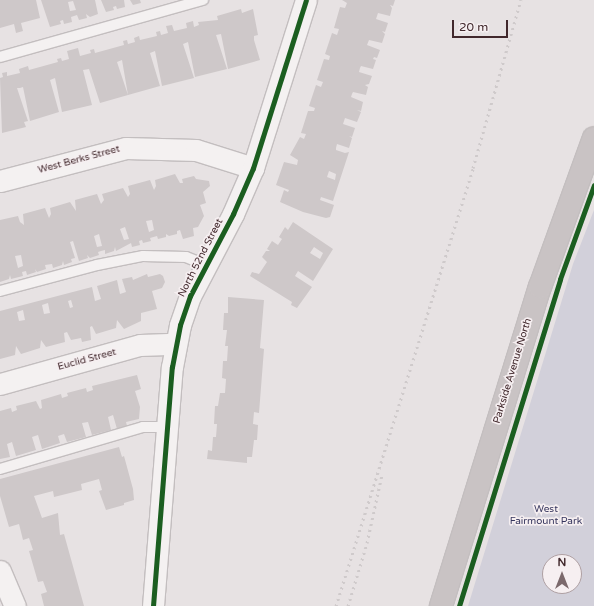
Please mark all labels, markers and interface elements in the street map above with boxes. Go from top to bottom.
scale bar [454,12,510,38]
text: 20 m [459,20,488,34]
street label: West Berks Street [37,143,121,177]
street label: North 52nd Street [176,217,226,299]
street label: Parkside Avenue North [491,317,535,425]
street label: Euclid Street [56,346,118,374]
park label: West Fairmount Park [510,503,582,526]
north arrow [542,554,582,594]
text: N [558,556,566,569]

